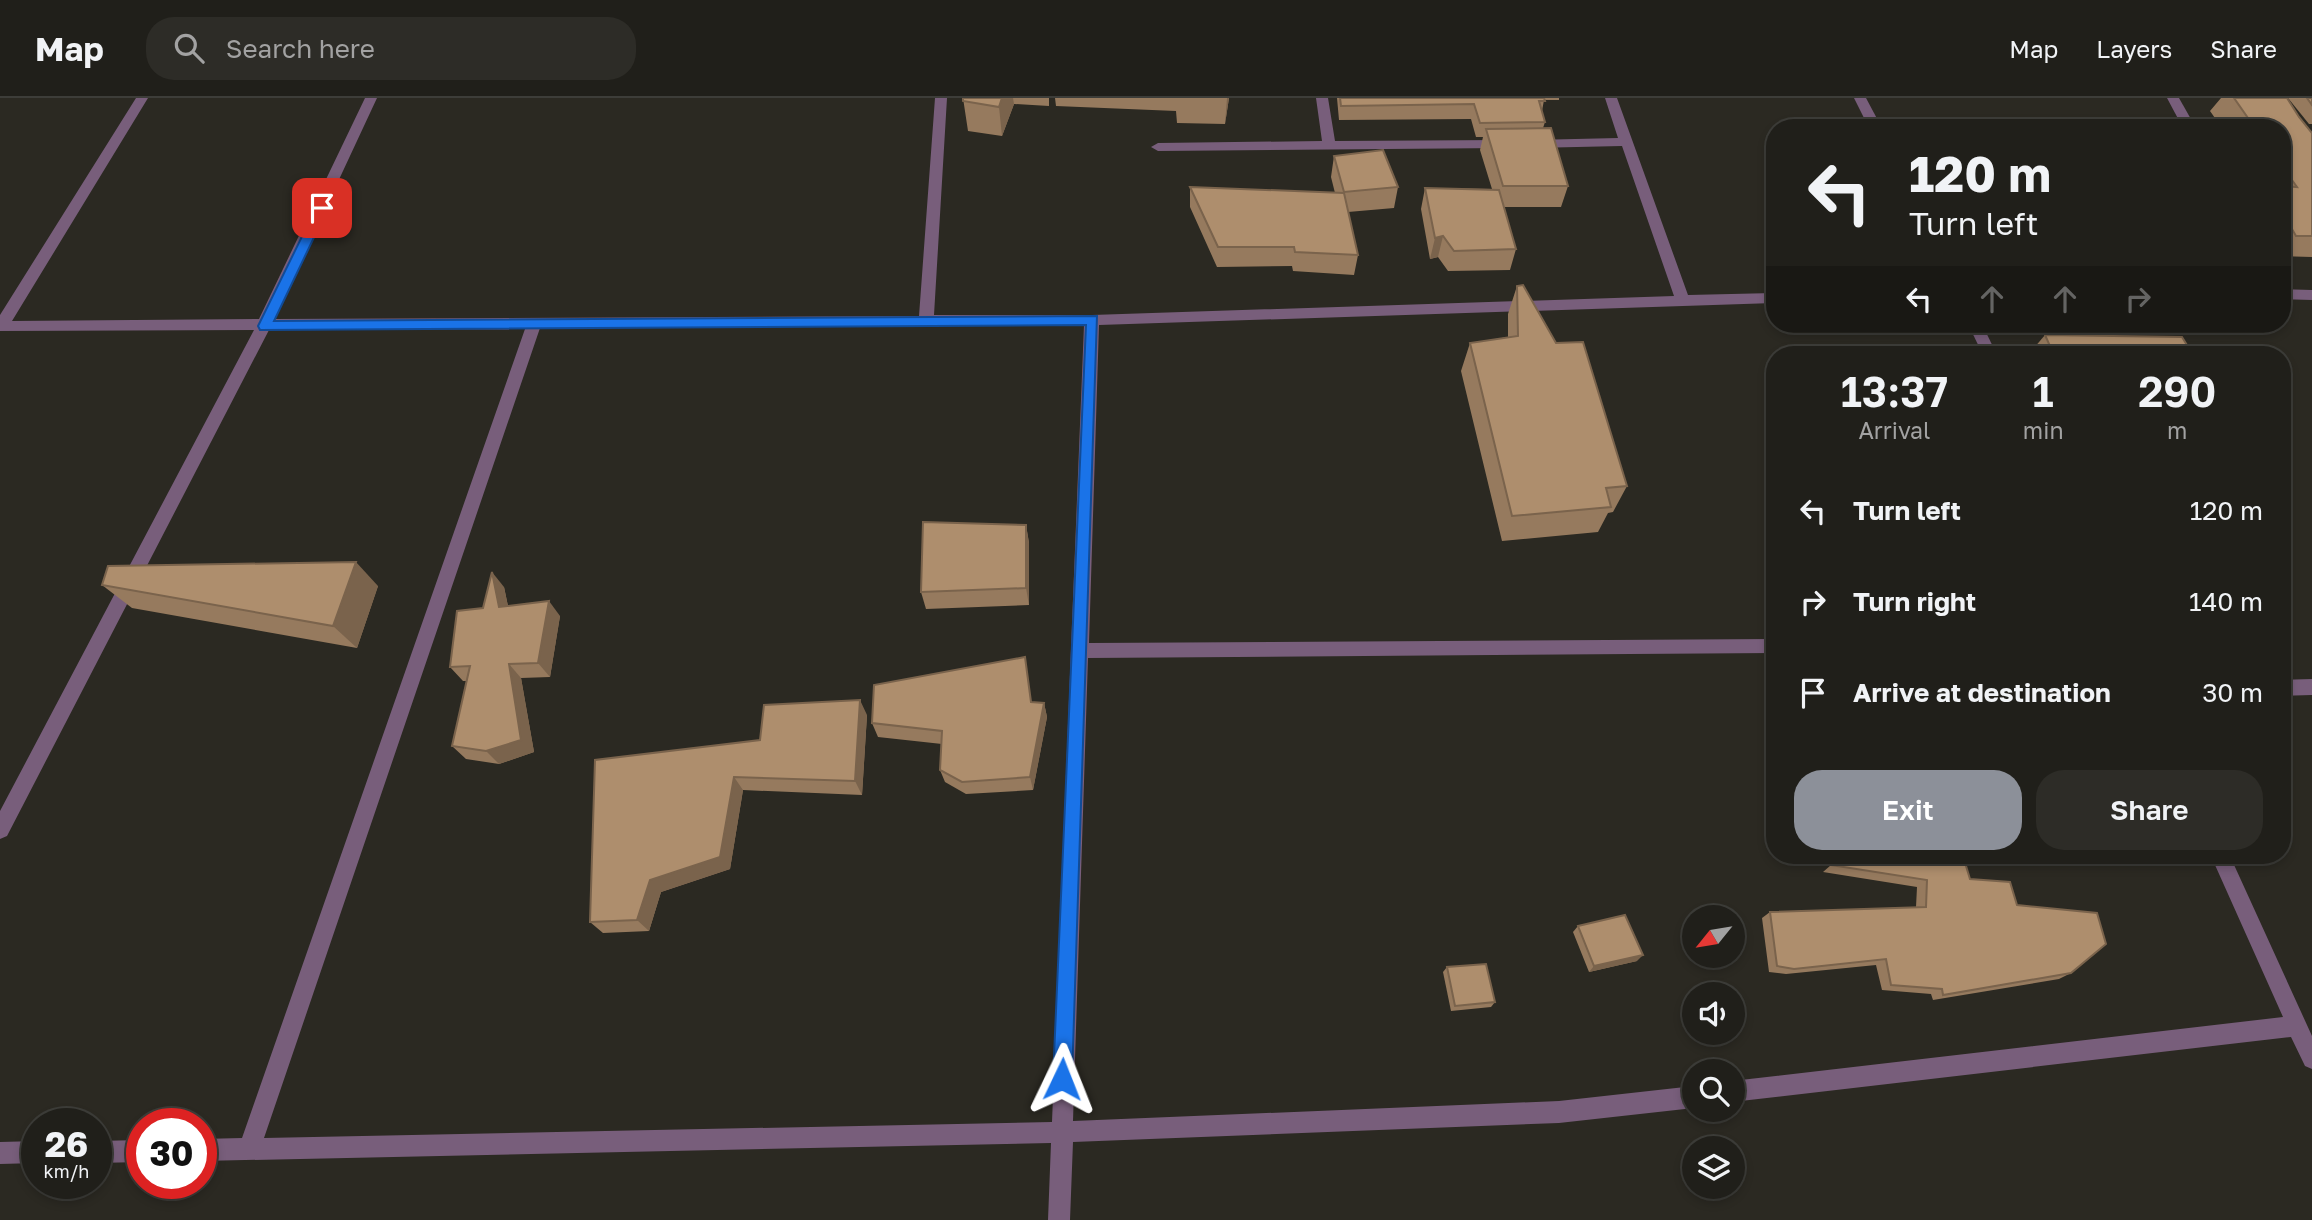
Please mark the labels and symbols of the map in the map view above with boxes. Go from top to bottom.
pin [292,178,352,238]
north arrow [1682,905,1745,968]
position arrow [1025,1042,1099,1116]
speed limit sign: 30 [126,1108,217,1199]

